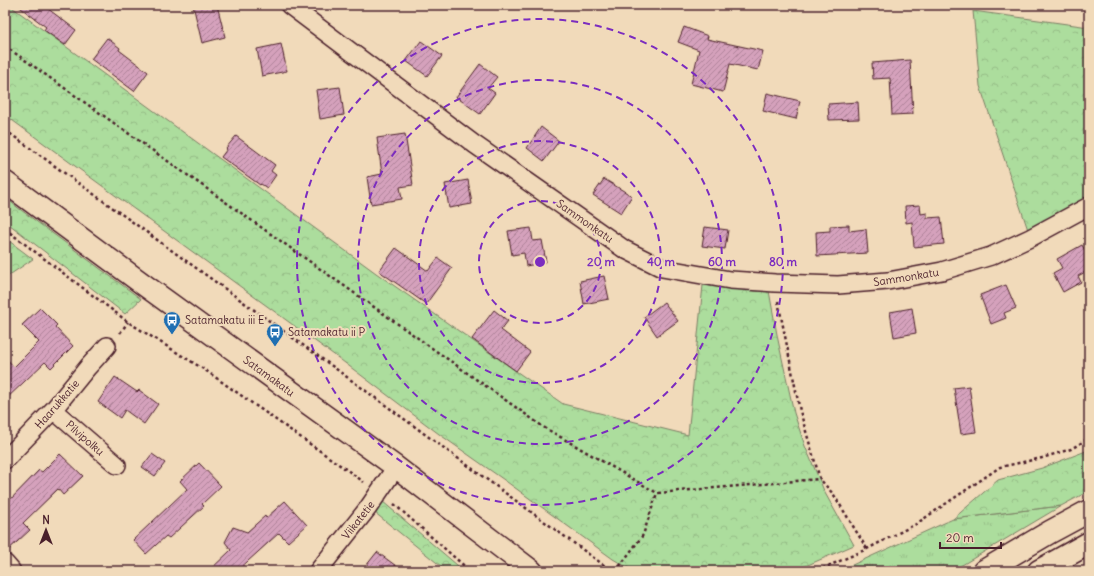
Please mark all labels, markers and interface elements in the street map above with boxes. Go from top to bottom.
street label: Sammonkatu [554,196,617,246]
text: 20 m [587,254,615,269]
text: 40 m [647,254,676,269]
text: 60 m [708,254,737,269]
text: 80 m [769,254,798,269]
centre of rings [533,255,547,269]
street label: Sammonkatu [872,265,940,289]
bus stop icon: Satamakatu iii E [162,310,182,335]
place label: Satamakatu iii E [185,313,264,327]
bus stop icon: Satamakatu ii P [265,322,285,347]
place label: Satamakatu ii P [288,325,365,339]
street label: Satamakatu [241,353,298,400]
street label: Haarukkatie [32,376,82,432]
street label: Pilvipolku [63,418,107,459]
street label: Viikatetie [339,498,377,542]
north arrow [26,510,66,550]
text: N [42,513,50,527]
scale bar [940,524,1001,550]
text: 20 m [946,530,974,545]

